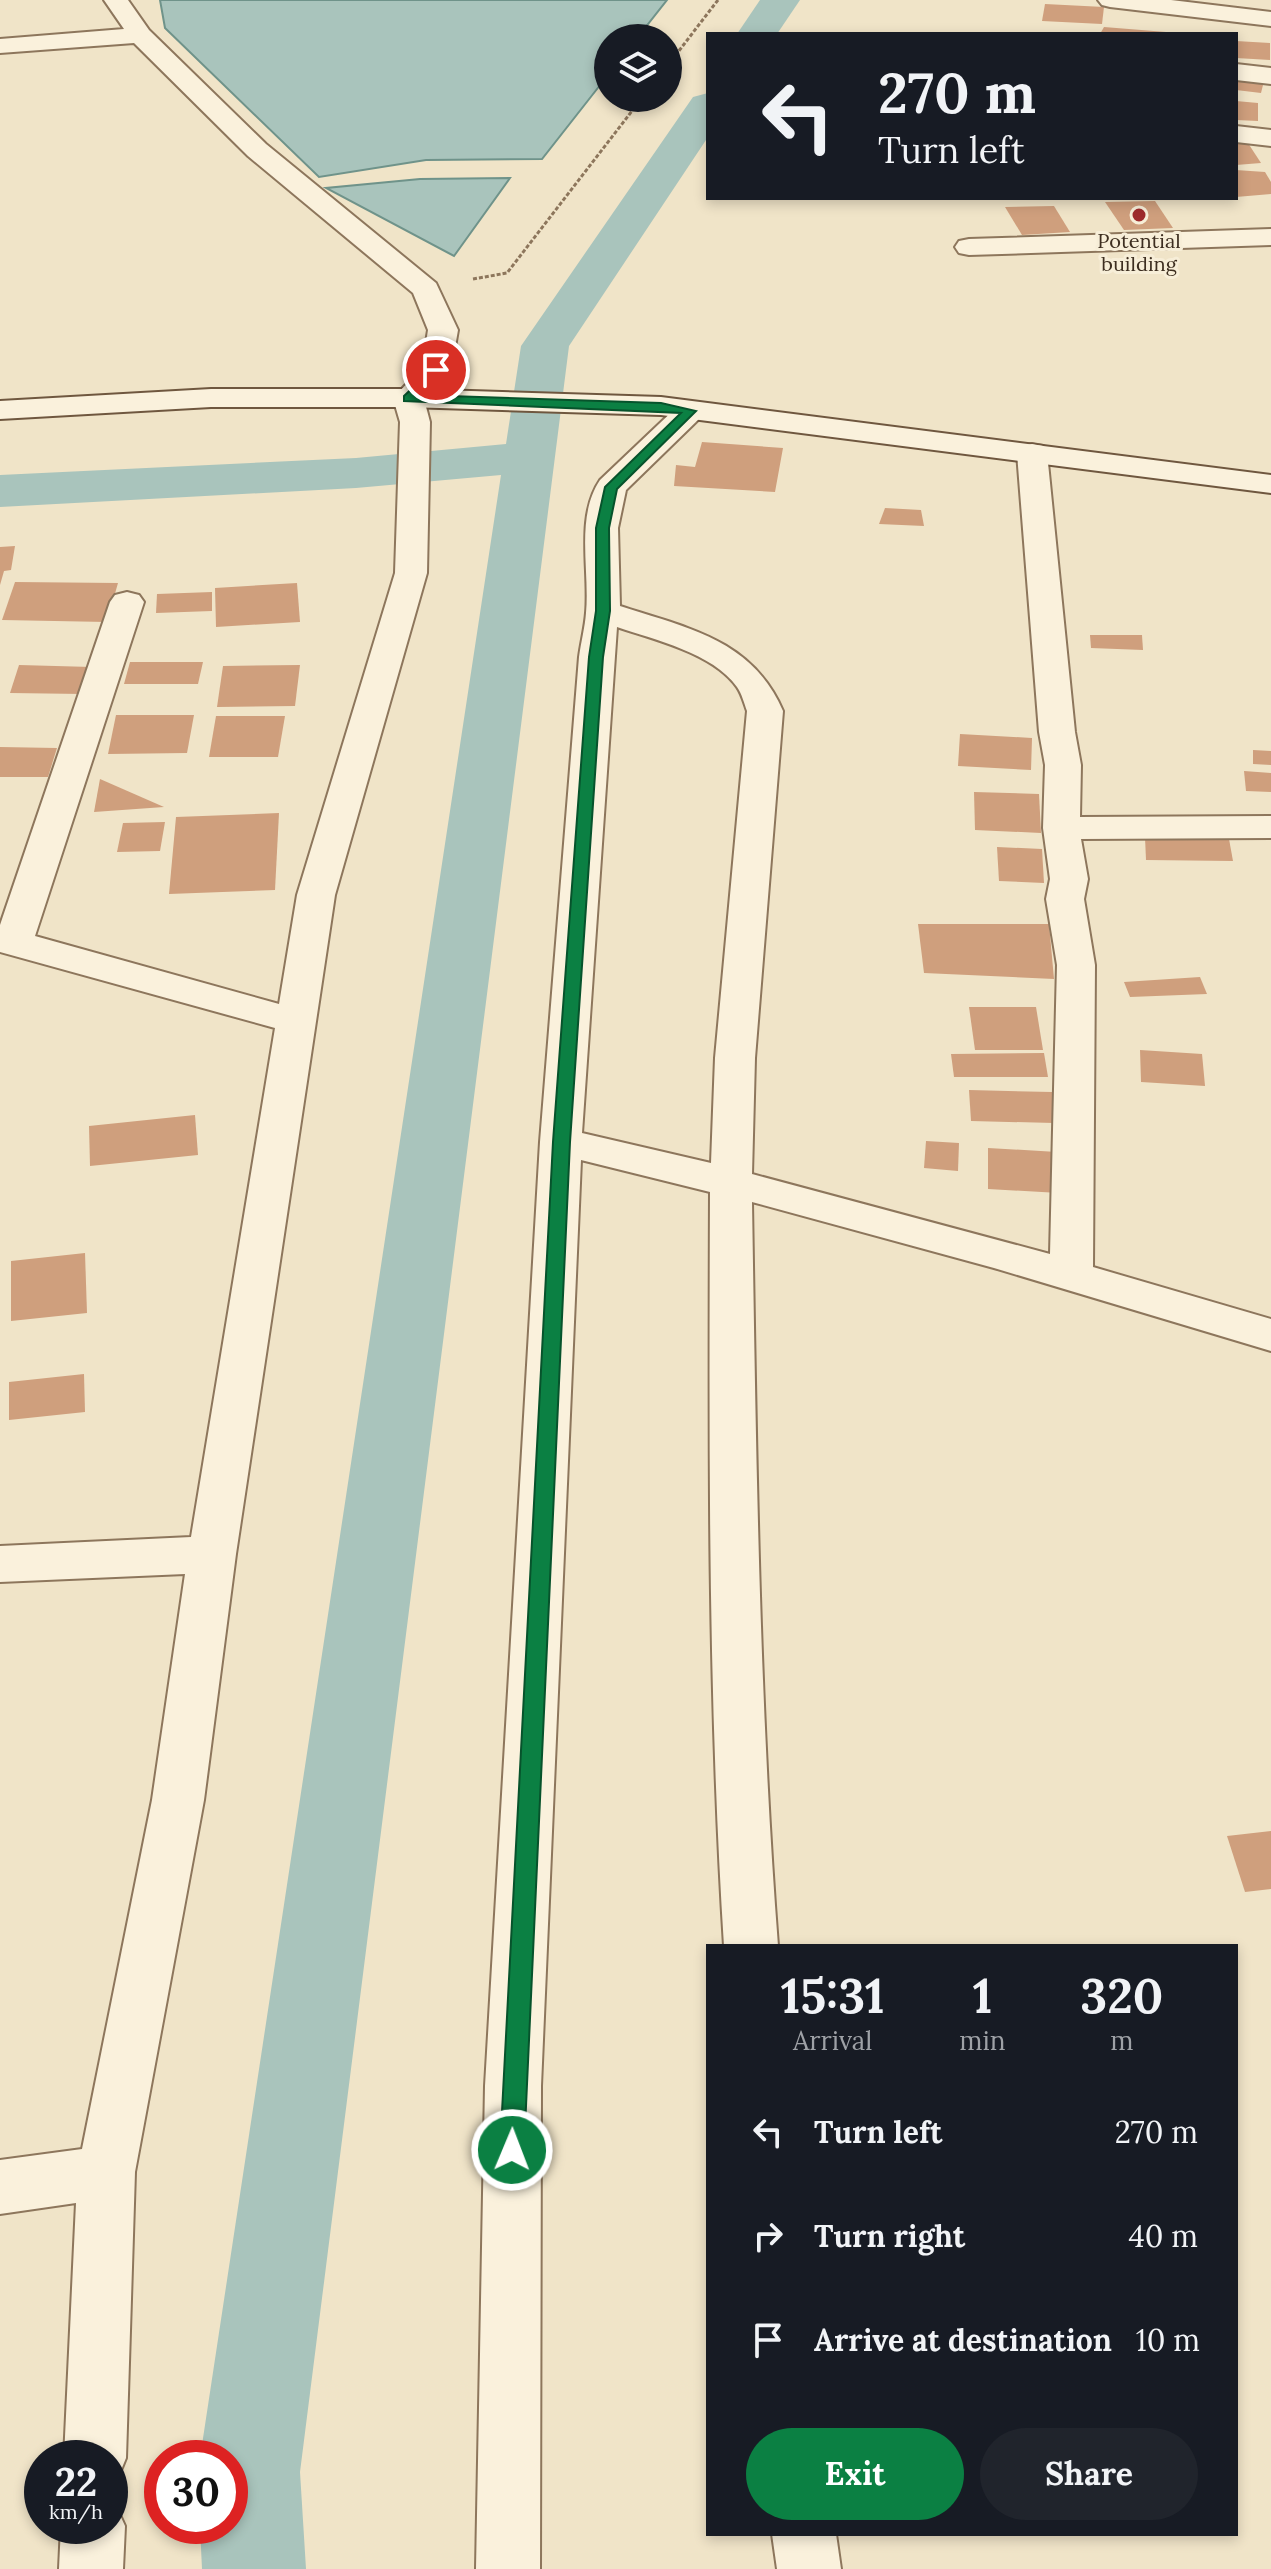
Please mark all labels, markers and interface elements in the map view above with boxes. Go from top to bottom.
map controls [594,24,682,112]
button: layers [594,24,682,112]
text: 270 m [878,57,1036,128]
icon: left [746,64,850,168]
text: Turn left [878,127,1025,173]
marker: Potential building [1130,206,1148,224]
place label: Potential building [1097,228,1181,276]
pin [402,336,470,404]
icon: arrive [414,348,458,392]
text: 15:31 [781,1965,885,2026]
text: 1 [973,1965,992,2026]
text: 320 [1080,1965,1163,2026]
text: Arrival [793,2024,872,2057]
text: min [959,2024,1006,2057]
text: m [1110,2024,1133,2057]
position arrow [470,2108,554,2192]
icon: left [746,2110,790,2154]
text: Turn left [814,2113,942,2151]
text: 270 m [1115,2113,1198,2151]
icon: right [746,2214,790,2258]
text: Turn right [814,2217,965,2255]
text: 40 m [1128,2217,1198,2255]
icon: arrive [746,2318,790,2362]
text: Arrive at destination [814,2321,1112,2359]
text: 10 m [1136,2321,1200,2359]
button: Exit [746,2428,964,2520]
button: Share [980,2428,1198,2520]
speed limit sign: 30 [144,2440,248,2544]
text: 22 [55,2456,97,2507]
text: km/h [49,2499,103,2524]

